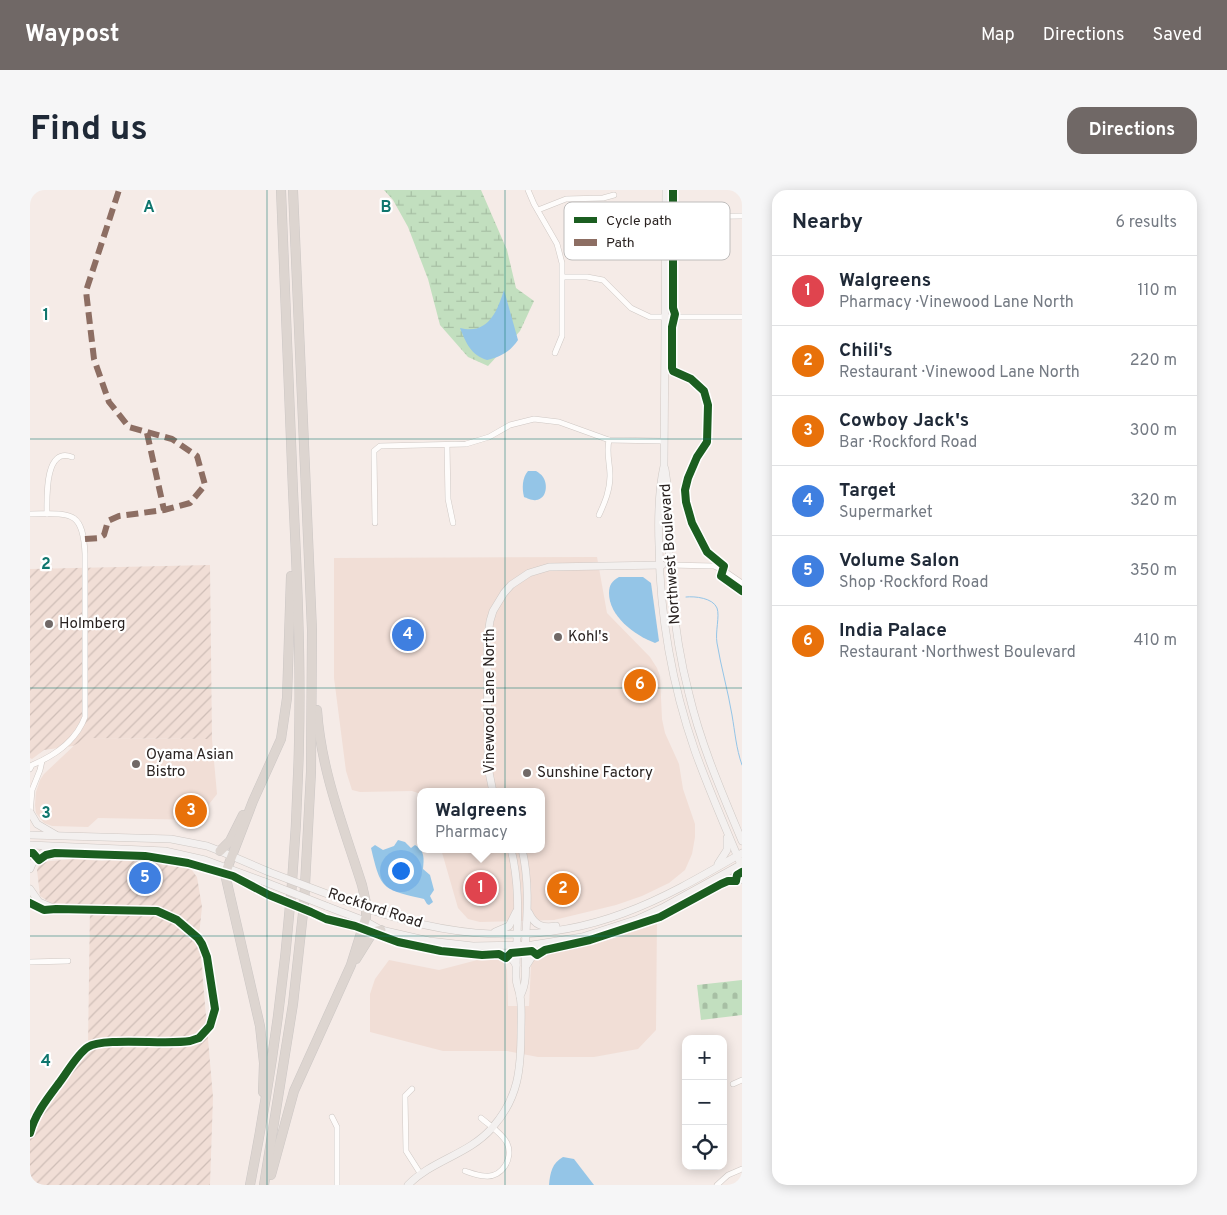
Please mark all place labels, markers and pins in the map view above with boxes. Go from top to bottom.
place label: Holmberg [59,615,125,634]
pin: 4 [392,616,424,654]
marker: Holmberg [43,618,55,630]
place label: Kohl's [568,628,609,647]
marker: Kohl's [552,631,564,643]
pin: 6 [624,666,656,704]
place label: Oyama Asian Bistro [146,746,234,782]
marker: Oyama Asian Bistro [130,758,142,770]
place label: Sunshine Factory [537,764,653,783]
marker: Sunshine Factory [521,767,533,779]
pin: 3 [175,792,207,830]
pin: 5 [129,859,161,897]
pin: 1 [465,869,497,907]
pin: 2 [547,870,579,908]

